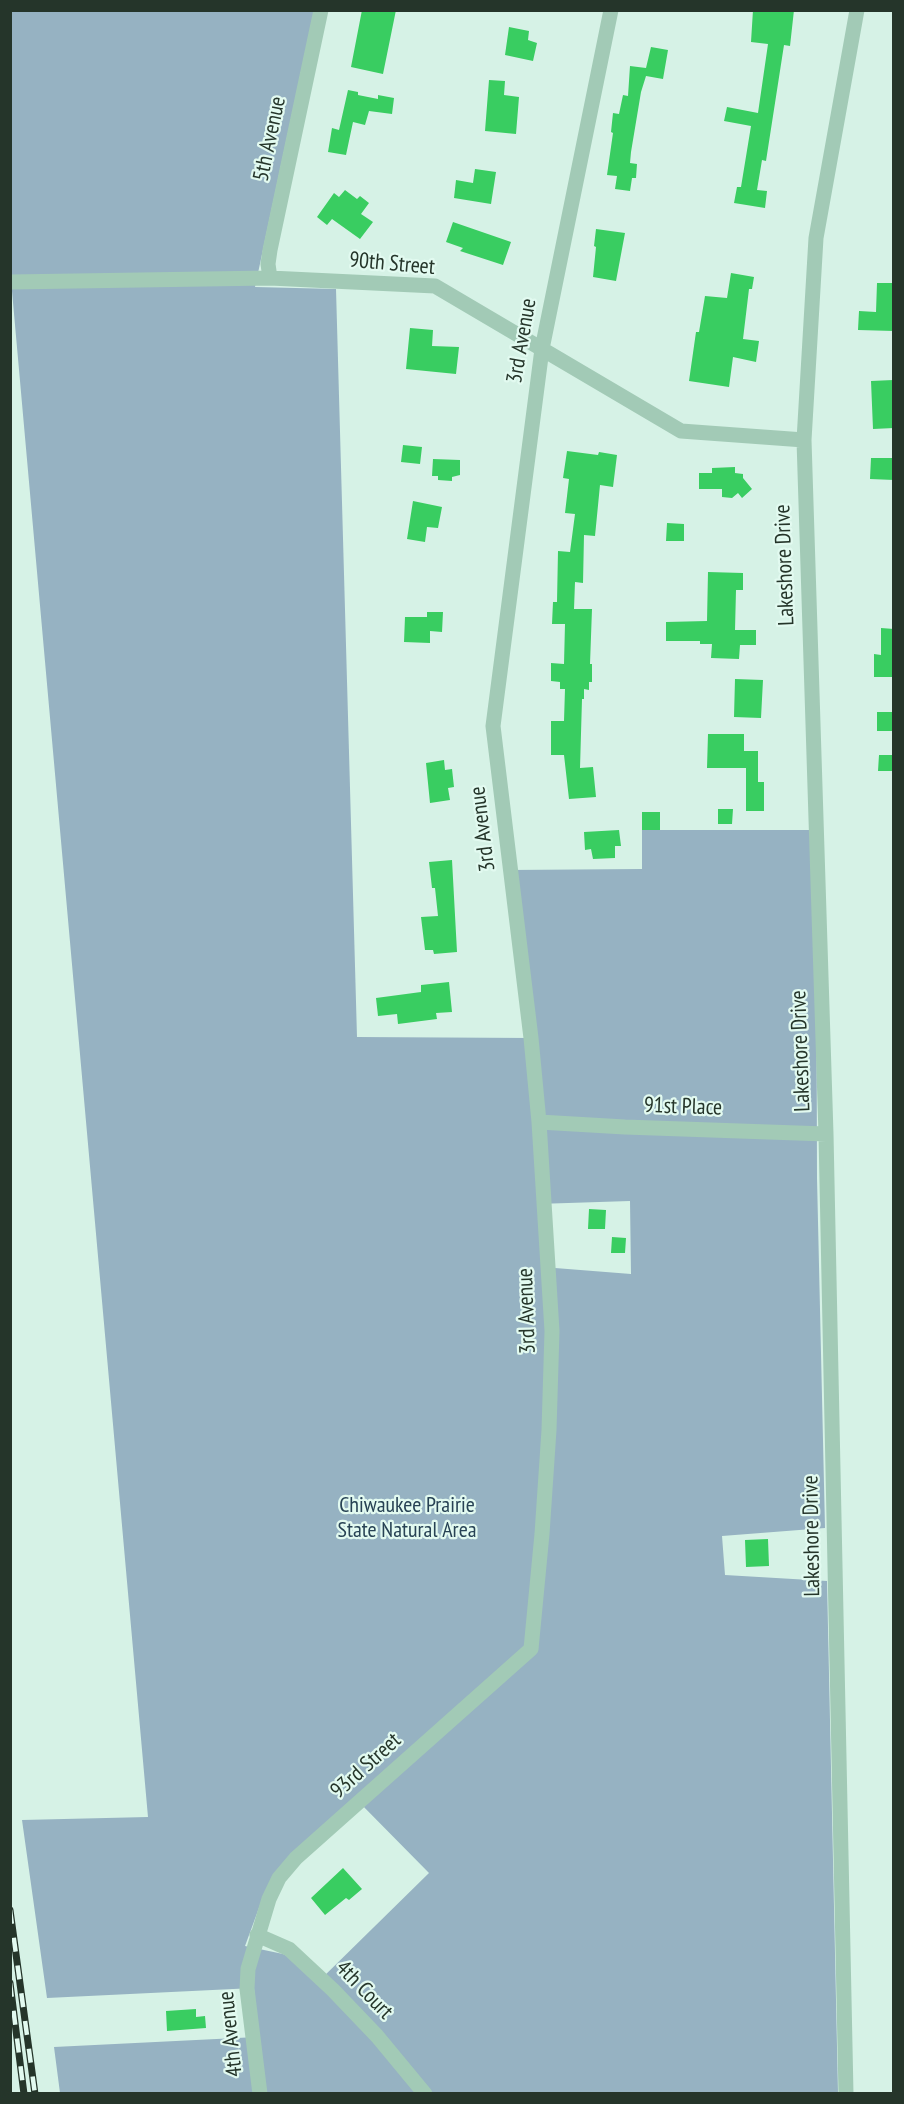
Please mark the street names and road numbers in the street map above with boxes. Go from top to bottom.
street label: 5th Avenue [248,94,292,184]
street label: 90th Street [348,247,436,281]
street label: 3rd Avenue [502,296,542,386]
street label: Lakeshore Drive [770,504,800,626]
street label: 3rd Avenue [465,785,501,873]
street label: Lakeshore Drive [786,990,816,1112]
street label: 91st Place [643,1092,723,1122]
street label: 3rd Avenue [512,1268,542,1354]
street label: Lakeshore Drive [798,1475,826,1597]
street label: 93rd Street [325,1728,407,1804]
street label: 4th Court [330,1955,398,2025]
street label: 4th Avenue [213,1990,249,2078]

